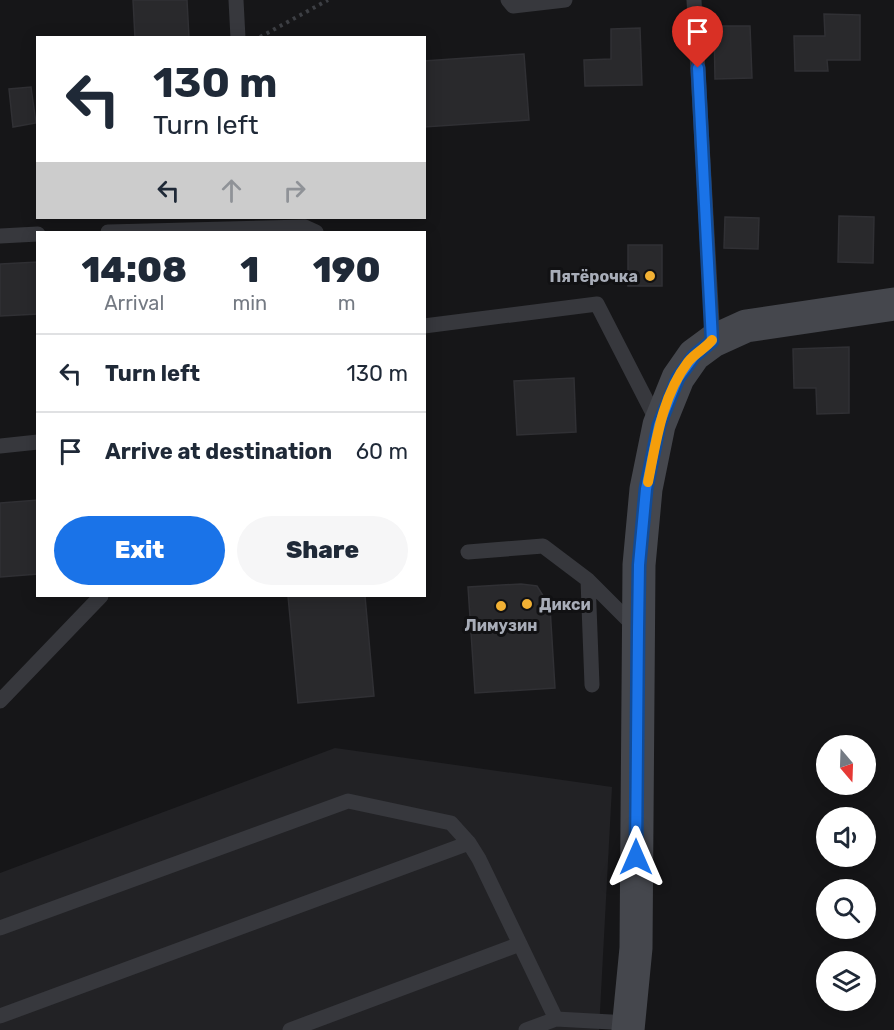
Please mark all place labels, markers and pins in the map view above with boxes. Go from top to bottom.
pin [672,6,723,68]
place label: Пятёрочка [549,267,638,286]
marker: Пятёрочка [643,269,657,283]
place label: Дикси [539,595,591,614]
marker: Дикси [520,597,534,611]
marker: Лимузин [494,599,508,613]
place label: Лимузин [465,616,537,635]

